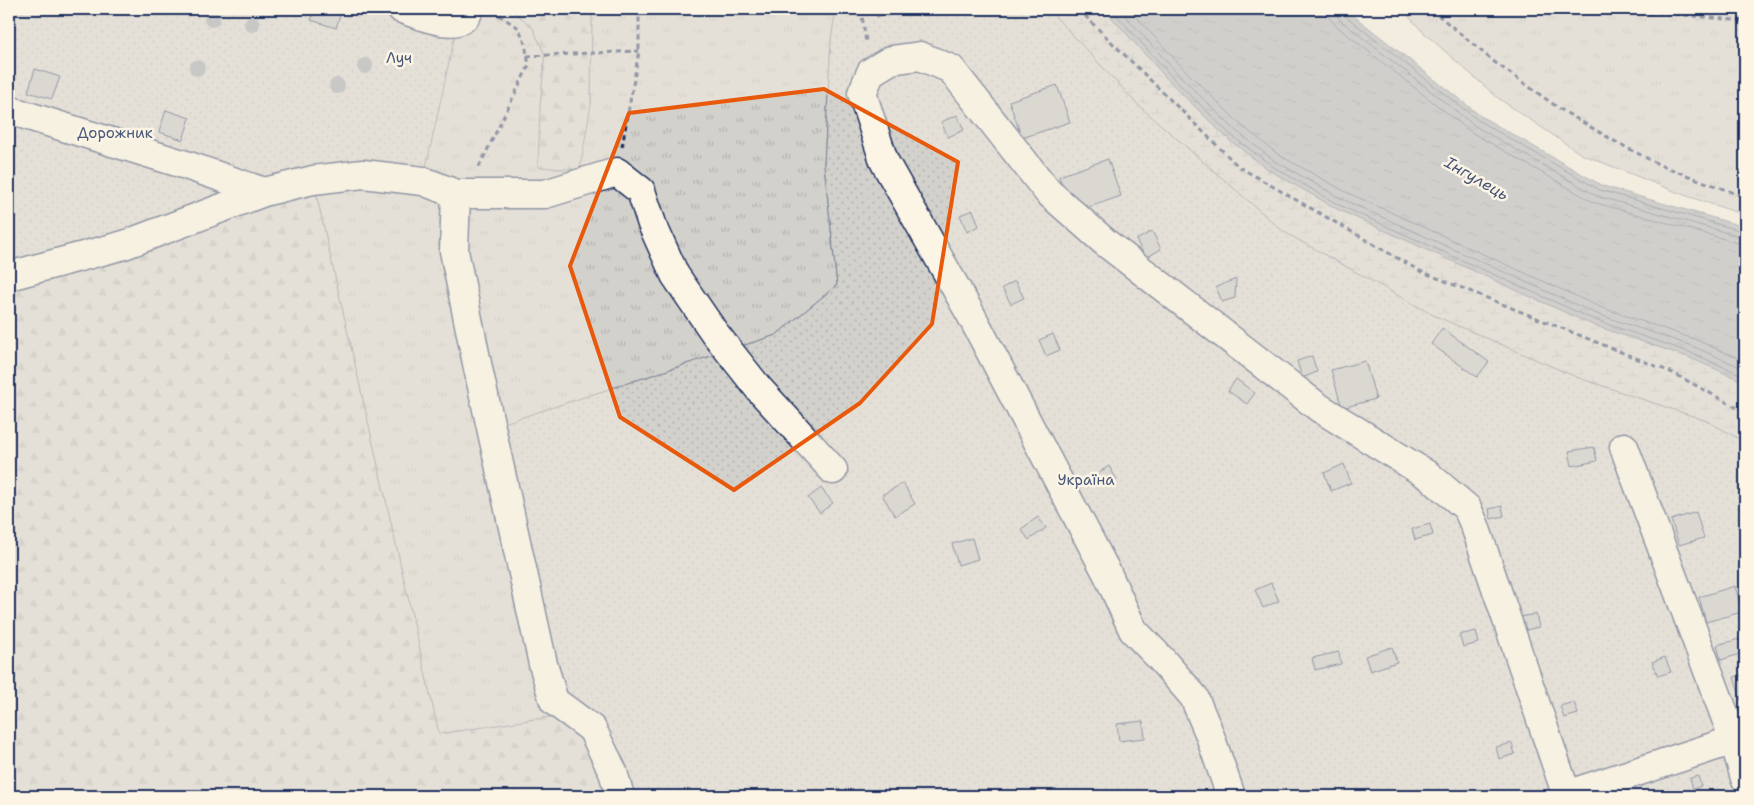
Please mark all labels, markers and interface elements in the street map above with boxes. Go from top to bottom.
park label: Луч [386,48,412,68]
park label: Дорожник [77,123,153,143]
water label: Інгулець [1440,151,1512,205]
park label: Україна [1058,470,1115,490]

